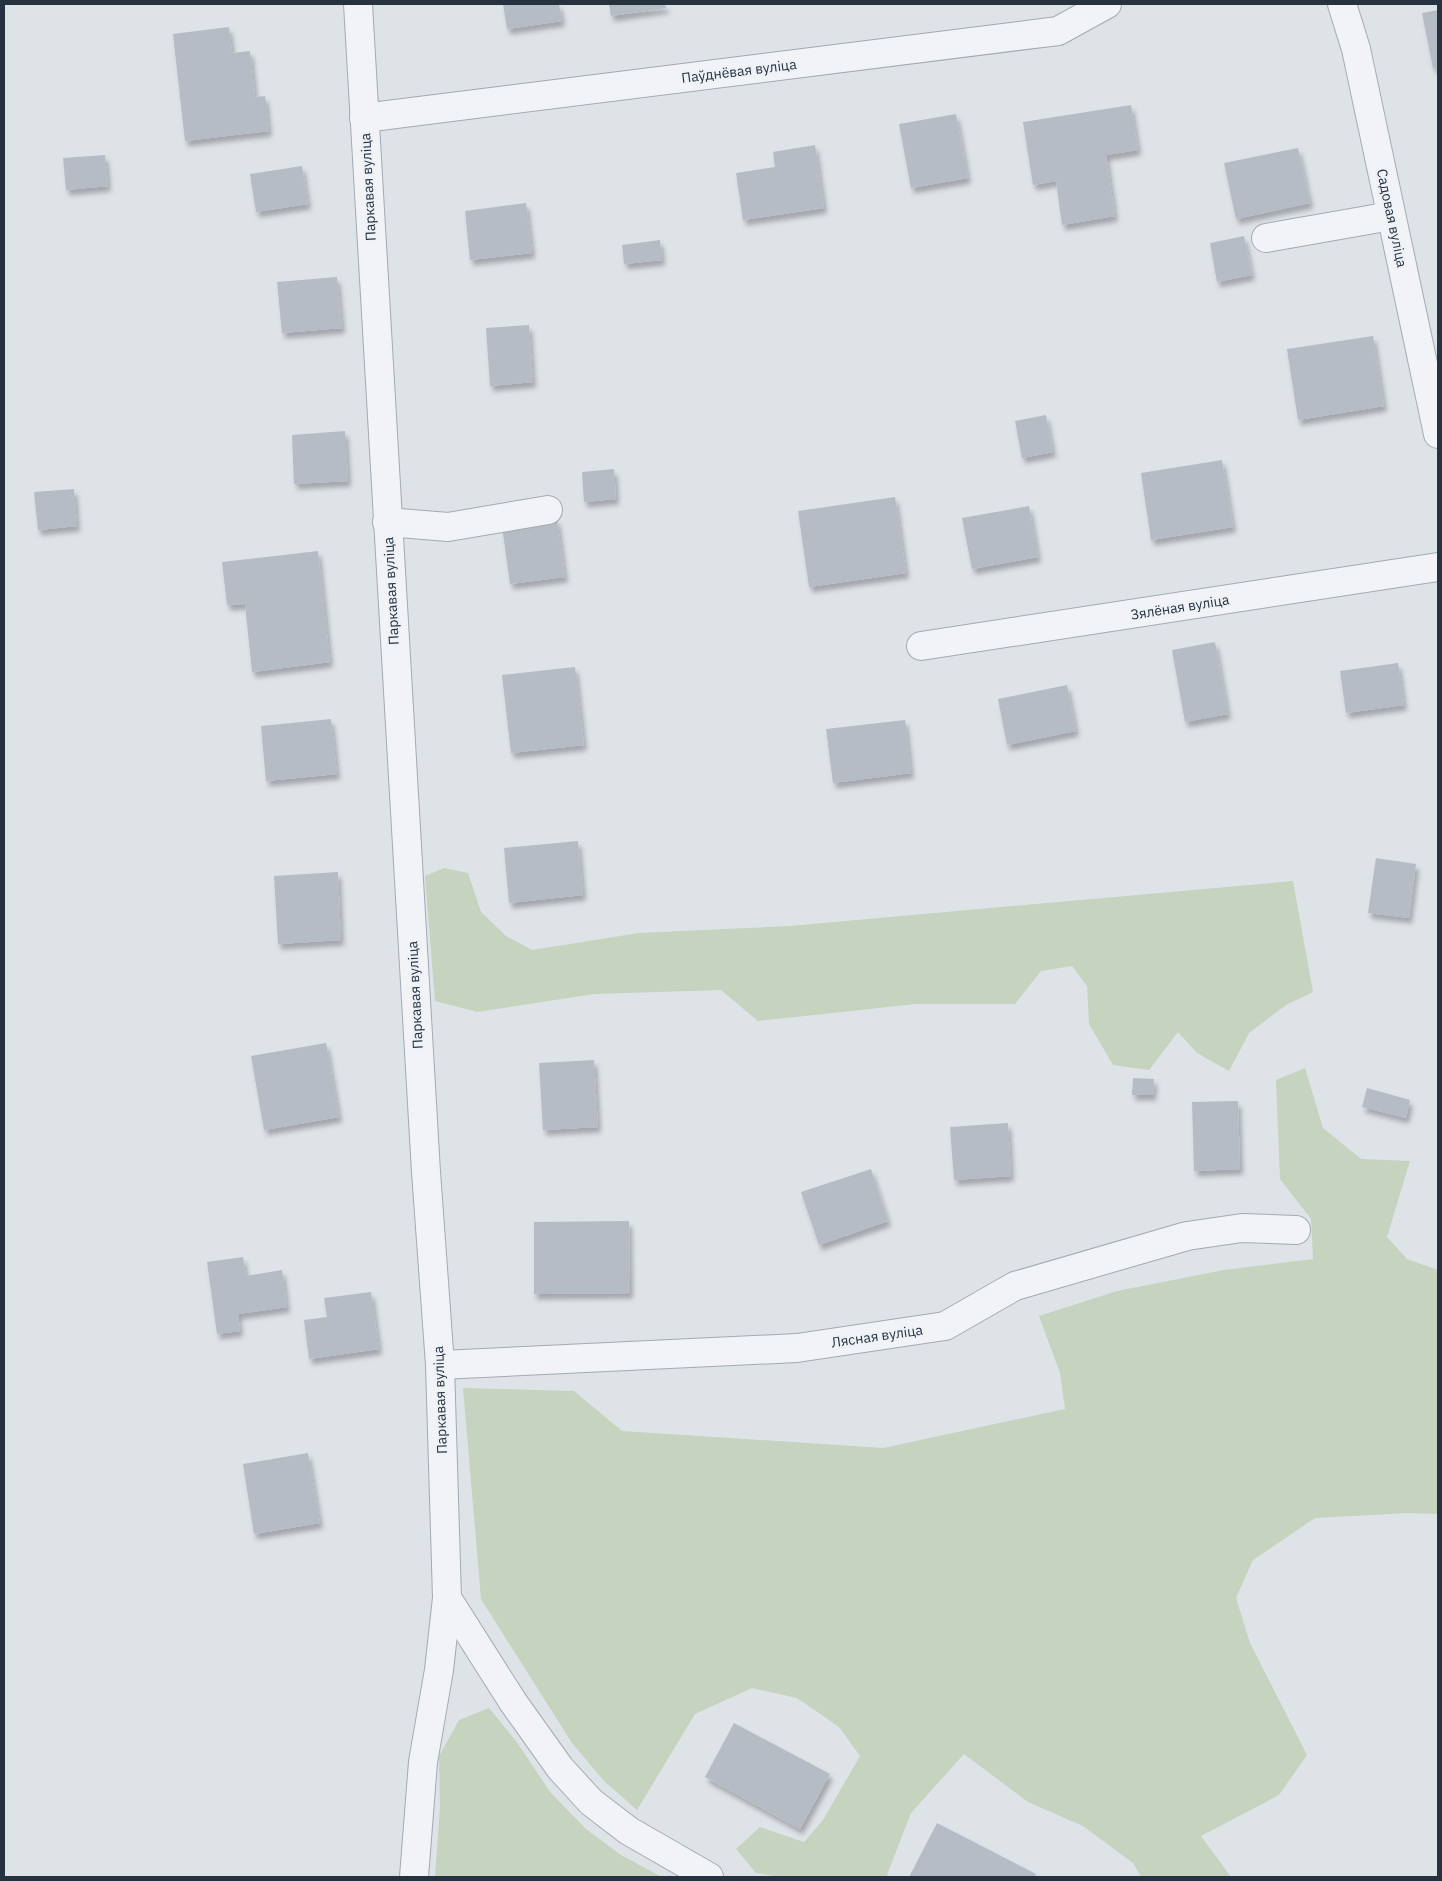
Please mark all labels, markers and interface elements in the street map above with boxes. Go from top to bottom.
street label: Паўднёвая вуліца [680,55,798,87]
street label: Паркавая вуліца [356,132,380,241]
street label: Садовая вуліца [1373,167,1411,270]
street label: Паркавая вуліца [379,536,403,645]
street label: Зялёная вуліца [1129,590,1231,624]
street label: Паркавая вуліца [403,940,427,1049]
street label: Лясная вуліца [830,1321,925,1351]
street label: Паркавая вуліца [429,1345,451,1454]

